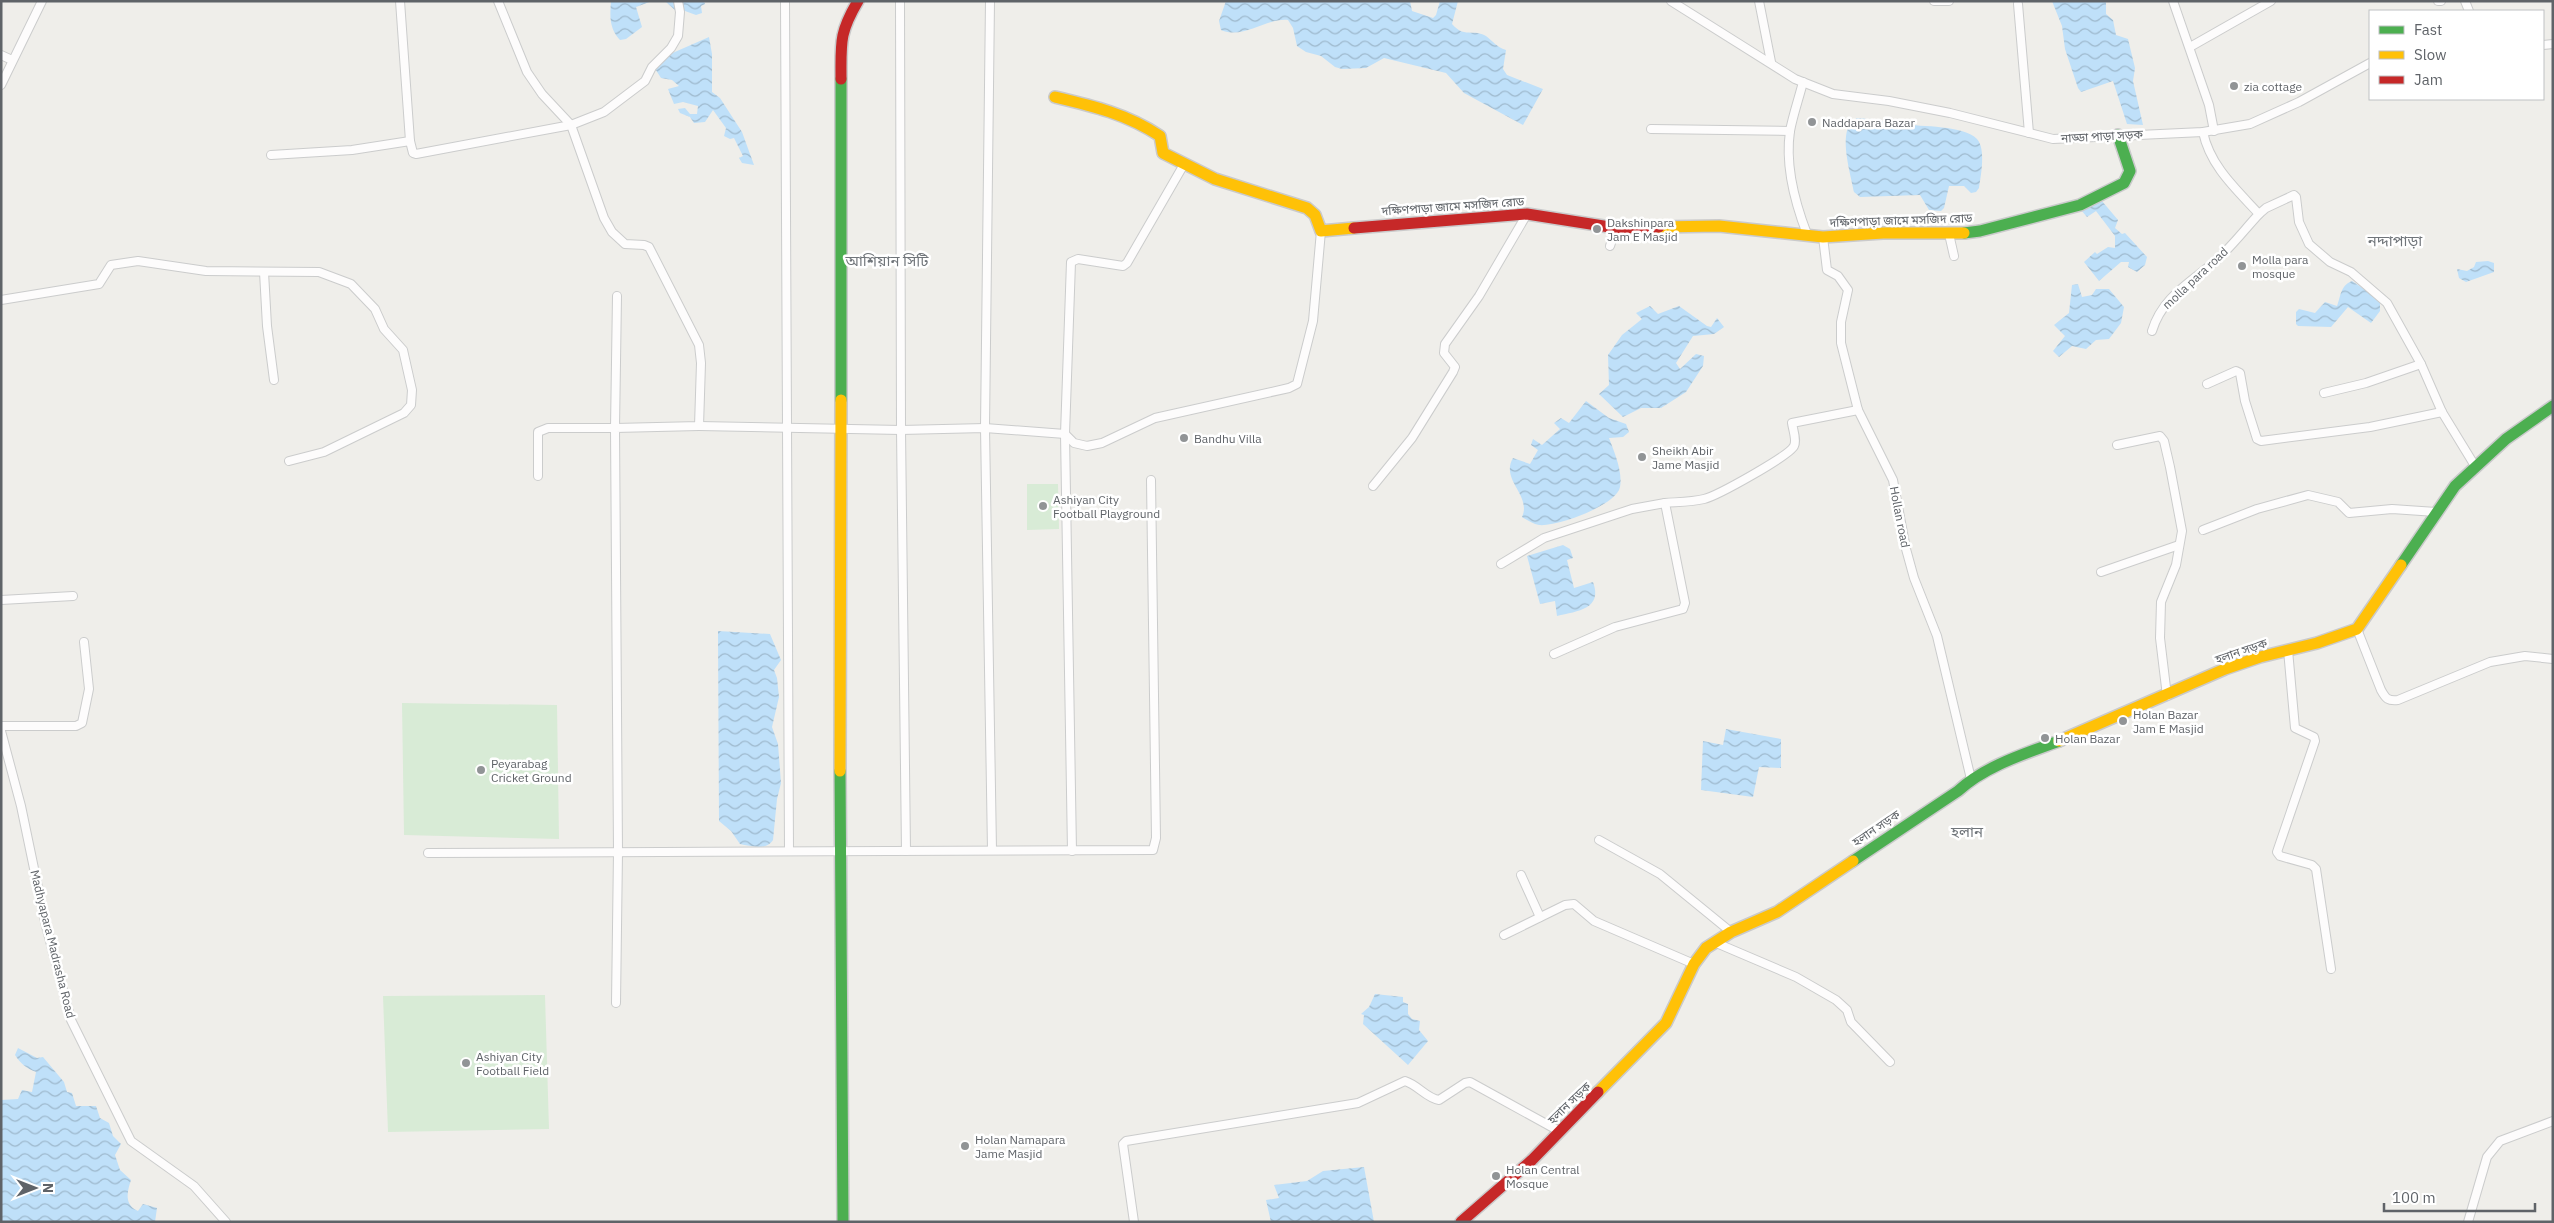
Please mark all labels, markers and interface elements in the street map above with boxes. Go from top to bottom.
legend [2369,10,2544,100]
text: Fast [2414,20,2442,39]
text: Slow [2414,45,2447,64]
text: Jam [2414,70,2443,89]
place label: zia cottage [2244,79,2302,94]
marker: zia cottage [2228,80,2240,92]
place label: Naddapara Bazar [1822,115,1915,130]
marker: Naddapara Bazar [1806,116,1818,128]
street label: নাড্ডা পাড়া সড়ক [2060,126,2144,146]
street label: দক্ষিণপাড়া জামে মসজিদ রোড [1380,193,1525,219]
street label: দক্ষিণপাড়া জামে মসজিদ রোড [1828,210,1973,230]
place label: Dakshinpara Jam E Masjid [1607,215,1678,244]
marker: Dakshinpara Jam E Masjid [1591,223,1603,235]
district label: নদ্দাপাড়া [2367,231,2423,250]
street label: molla para road [2159,244,2231,312]
district label: আশিয়ান সিটি [844,251,929,270]
place label: Molla para mosque [2252,252,2309,281]
marker: Molla para mosque [2236,260,2248,272]
place label: Bandhu Villa [1194,431,1262,446]
marker: Bandhu Villa [1178,432,1190,444]
place label: Sheikh Abir Jame Masjid [1652,443,1719,472]
marker: Sheikh Abir Jame Masjid [1636,451,1648,463]
street label: Hollan road [1887,485,1913,549]
place label: Ashiyan City Football Playground [1053,492,1160,521]
marker: Ashiyan City Football Playground [1037,500,1049,512]
street label: হলান সড়ক [2212,635,2269,667]
place label: Holan Bazar Jam E Masjid [2133,707,2204,736]
marker: Holan Bazar Jam E Masjid [2117,715,2129,727]
place label: Holan Bazar [2055,731,2121,746]
marker: Holan Bazar [2039,732,2051,744]
place label: Peyarabag Cricket Ground [491,756,572,785]
marker: Peyarabag Cricket Ground [475,764,487,776]
street label: হলান সড়ক [1849,806,1903,850]
district label: হলান [1950,822,1984,841]
street label: Madhyapara Madrasha Road [27,868,79,1020]
place label: Ashiyan City Football Field [476,1049,549,1078]
marker: Ashiyan City Football Field [460,1057,472,1069]
street label: হলান সড়ক [1544,1079,1594,1128]
place label: Holan Namapara Jame Masjid [975,1132,1066,1161]
marker: Holan Namapara Jame Masjid [959,1140,971,1152]
place label: Holan Central Mosque [1506,1162,1580,1191]
north arrow [10,1163,60,1213]
marker: Holan Central Mosque [1490,1170,1502,1182]
scale bar [2384,1180,2535,1212]
text: N [39,1183,57,1193]
text: 100 m [2392,1188,2436,1207]

